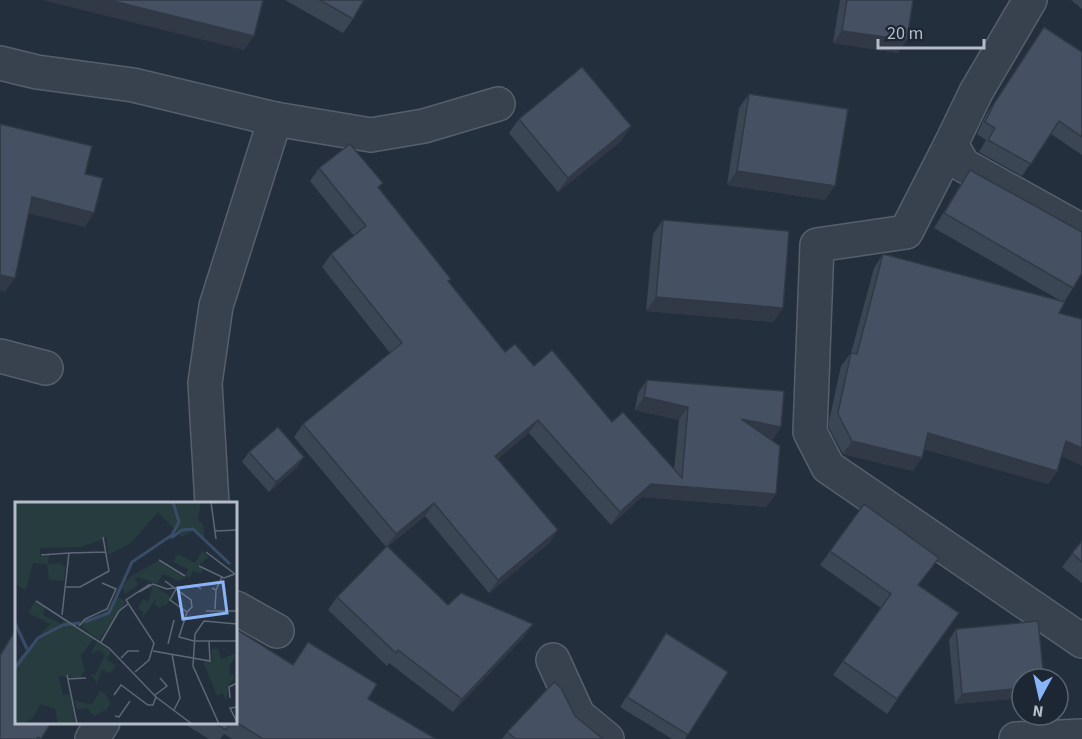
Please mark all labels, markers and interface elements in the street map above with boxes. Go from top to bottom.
scale bar [878,12,984,50]
text: 20 m [887,21,923,46]
inset map [15,502,237,724]
north arrow [1010,667,1070,727]
text: N [1031,699,1045,722]

